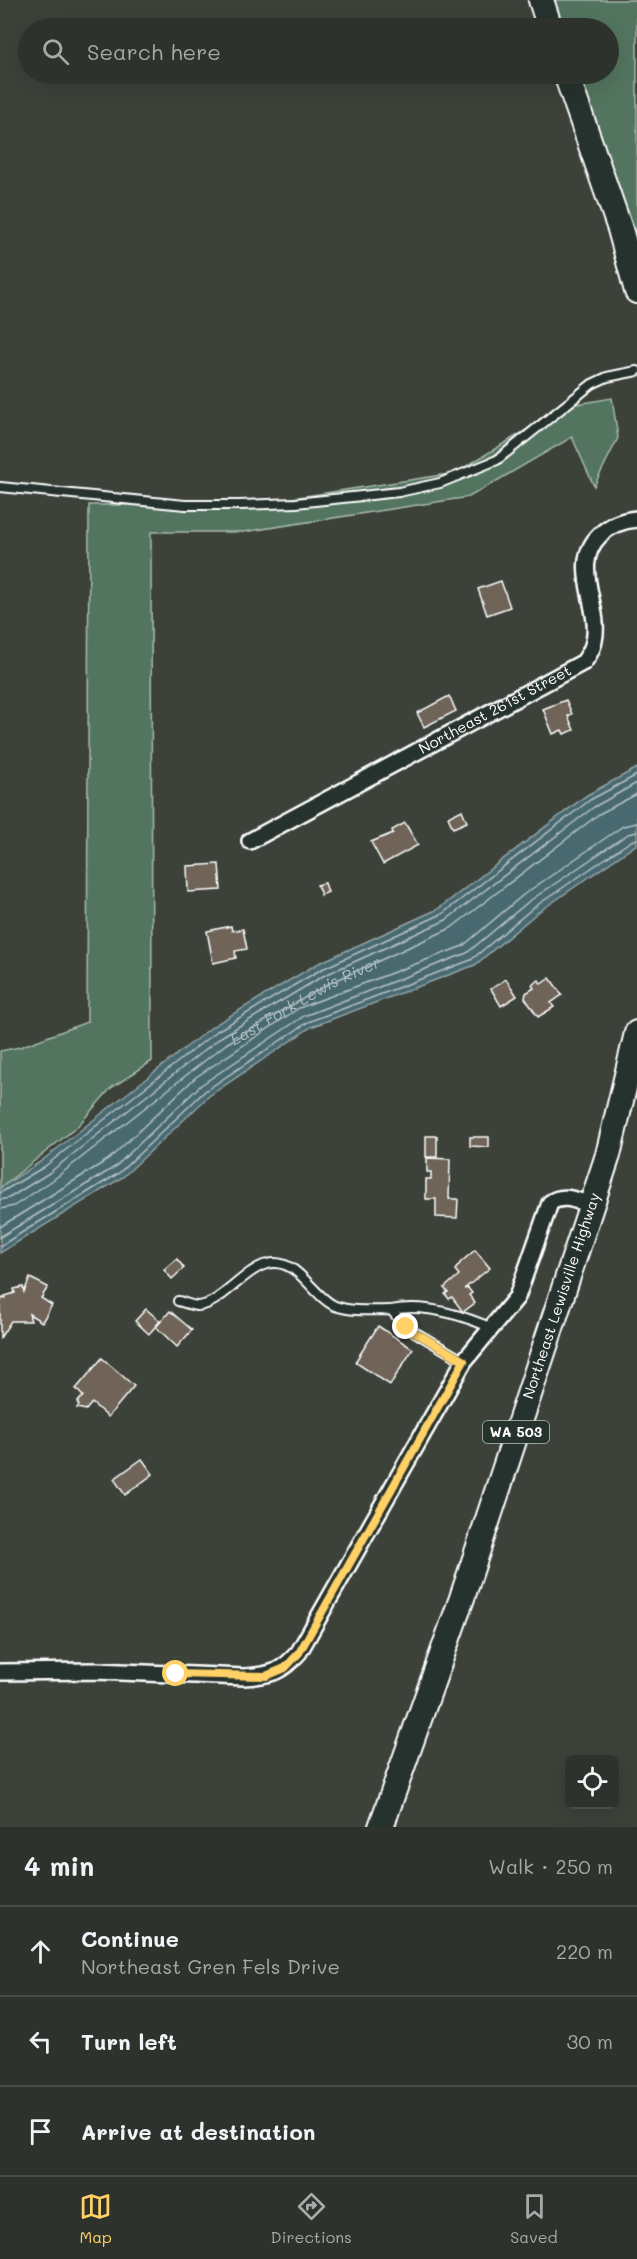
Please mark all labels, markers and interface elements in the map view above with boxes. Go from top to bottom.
search box [18,18,619,84]
icon: search [39,35,72,68]
text: Search here [87,37,221,66]
street label: Northeast 261st Street [415,660,574,758]
water label: East Fork Lewis River [226,950,384,1050]
street label: Northeast Lewisville Highway [517,1190,604,1401]
route end [392,1313,418,1339]
road number: WA 503 [483,1421,549,1443]
route start [162,1660,188,1686]
map controls [565,1755,619,1809]
button: locate [565,1755,619,1809]
text: 4 min [24,1849,94,1883]
text: Walk · 250 m [488,1853,613,1879]
text: Continue [81,1924,179,1953]
icon: ahead [24,1935,57,1968]
text: 220 m [556,1938,613,1964]
text: Northeast Gren Fels Drive [81,1953,340,1979]
icon: left [24,2025,57,2058]
text: Turn left [81,2027,177,2056]
text: 30 m [567,2028,613,2054]
icon: arrive [24,2115,57,2148]
text: Arrive at destination [81,2117,316,2146]
tab: Map [79,2190,112,2247]
tab: Directions [271,2190,352,2247]
tab: Saved [510,2190,558,2247]

